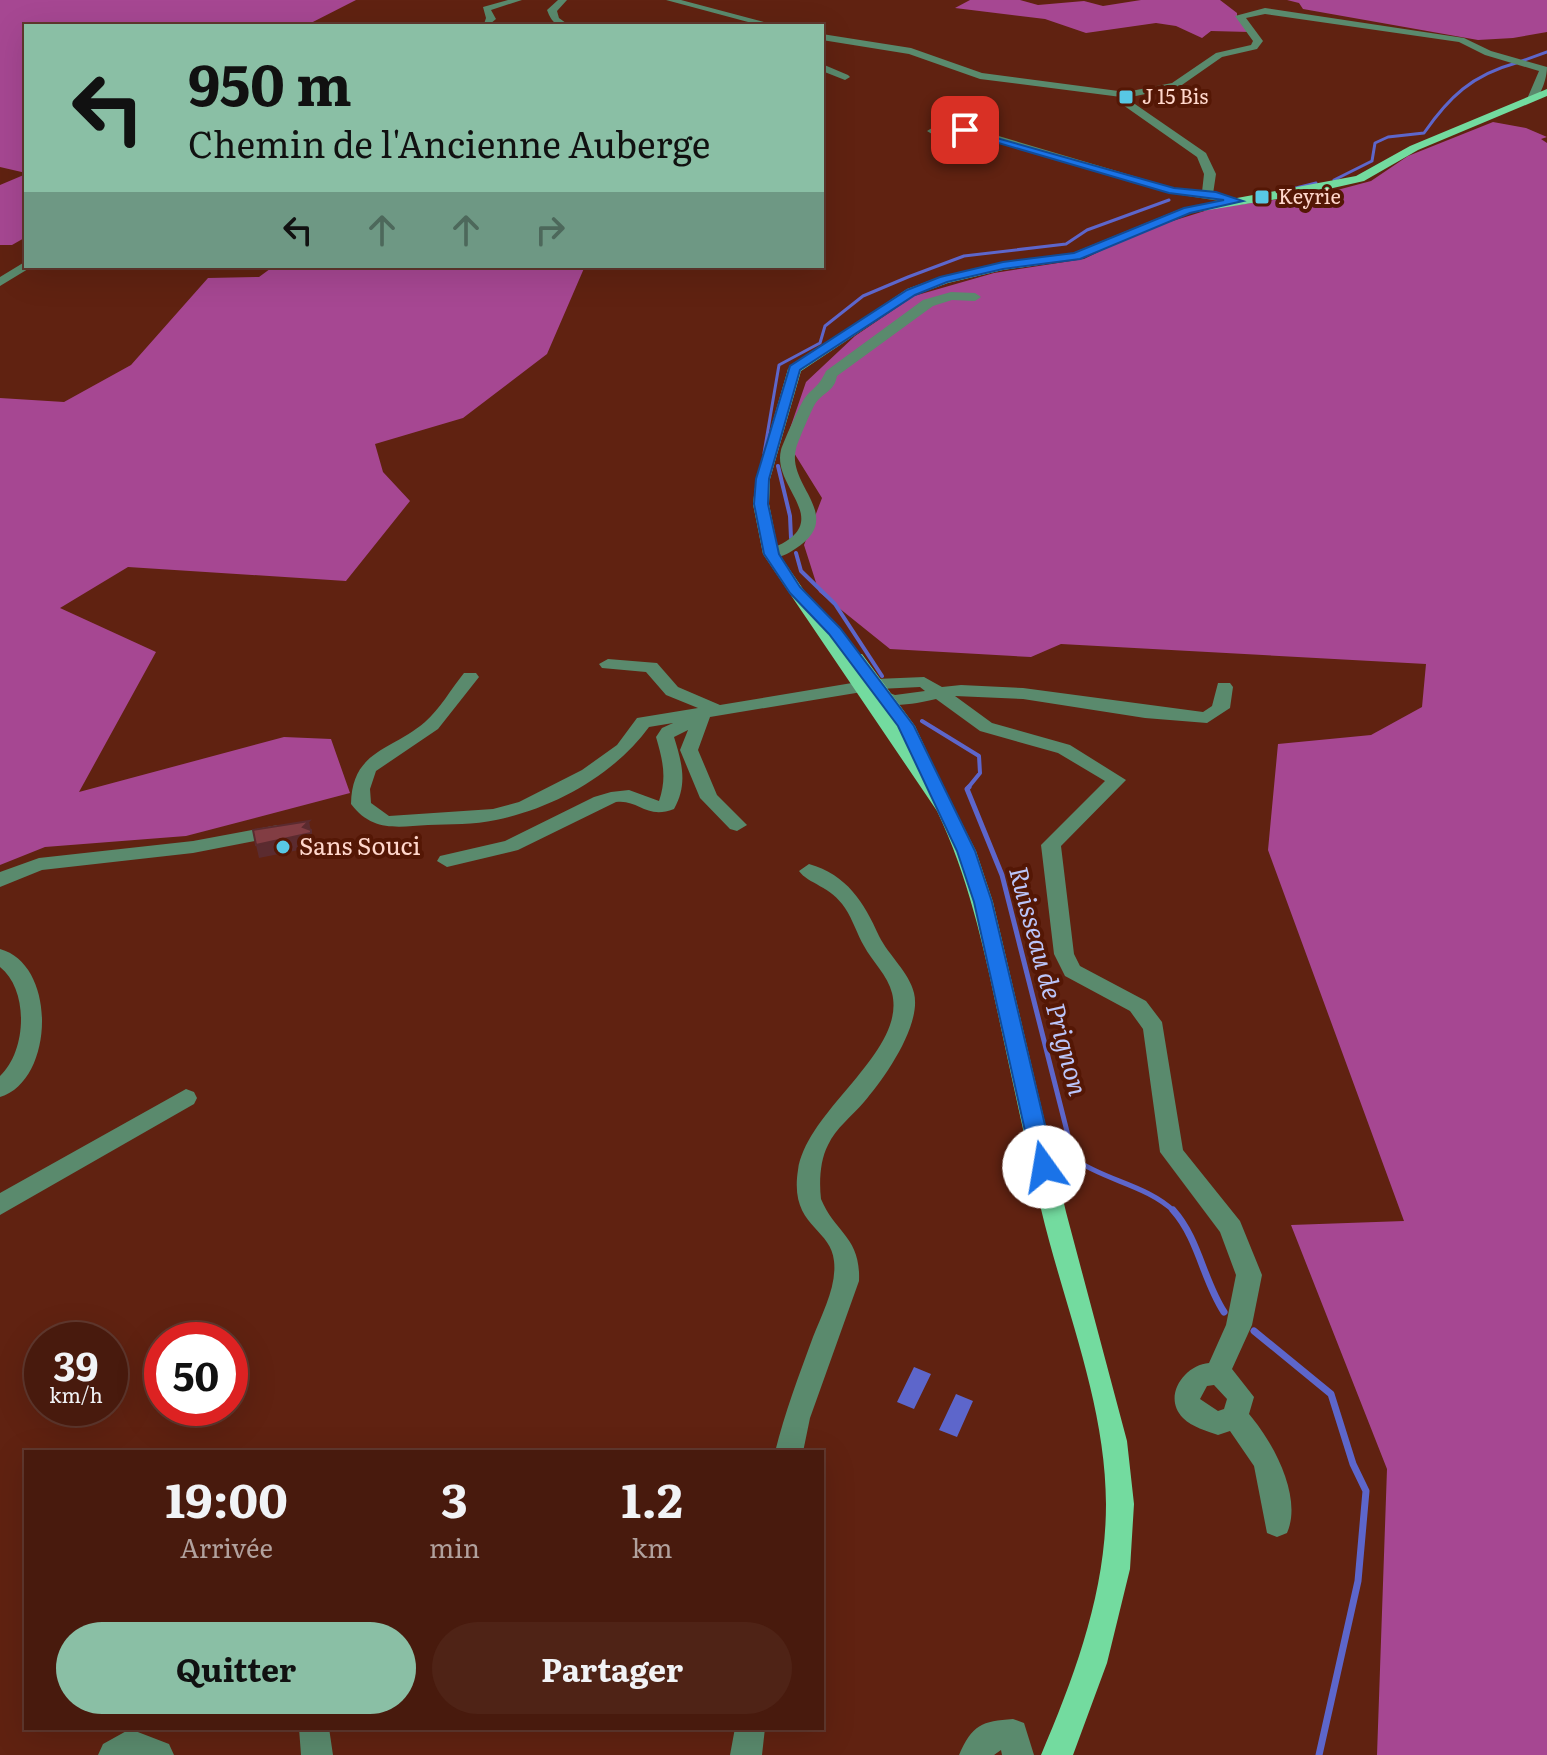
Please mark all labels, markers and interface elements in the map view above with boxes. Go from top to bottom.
text: 950 m [188,40,352,123]
icon: left [56,56,160,160]
place label: J 15 Bis [1142,80,1208,110]
marker: J 15 Bis [1117,88,1135,106]
pin [931,96,999,164]
icon: arrive [943,108,987,152]
text: Chemin de l'Ancienne Auberge [188,116,711,169]
place label: Keyrie [1278,180,1341,210]
marker: Keyrie [1253,188,1271,206]
icon: left [276,208,320,252]
icon: ahead [360,208,404,252]
icon: ahead [444,208,488,252]
icon: right [528,208,572,252]
place label: Sans Souci [299,827,421,862]
marker: Sans Souci [274,838,292,856]
water label: Ruisseau de Prignon [1001,861,1100,1100]
position arrow [1002,1125,1086,1209]
speed limit sign: 50 [144,1322,248,1426]
text: 39 [53,1334,99,1393]
text: km/h [49,1379,103,1409]
text: 19:00 [165,1462,288,1533]
text: 3 [441,1462,468,1533]
text: 1.2 [621,1462,683,1533]
text: Arrivée [180,1527,273,1566]
text: min [429,1527,480,1566]
text: km [632,1527,672,1566]
button: Quitter [56,1622,416,1714]
button: Partager [432,1622,792,1714]

